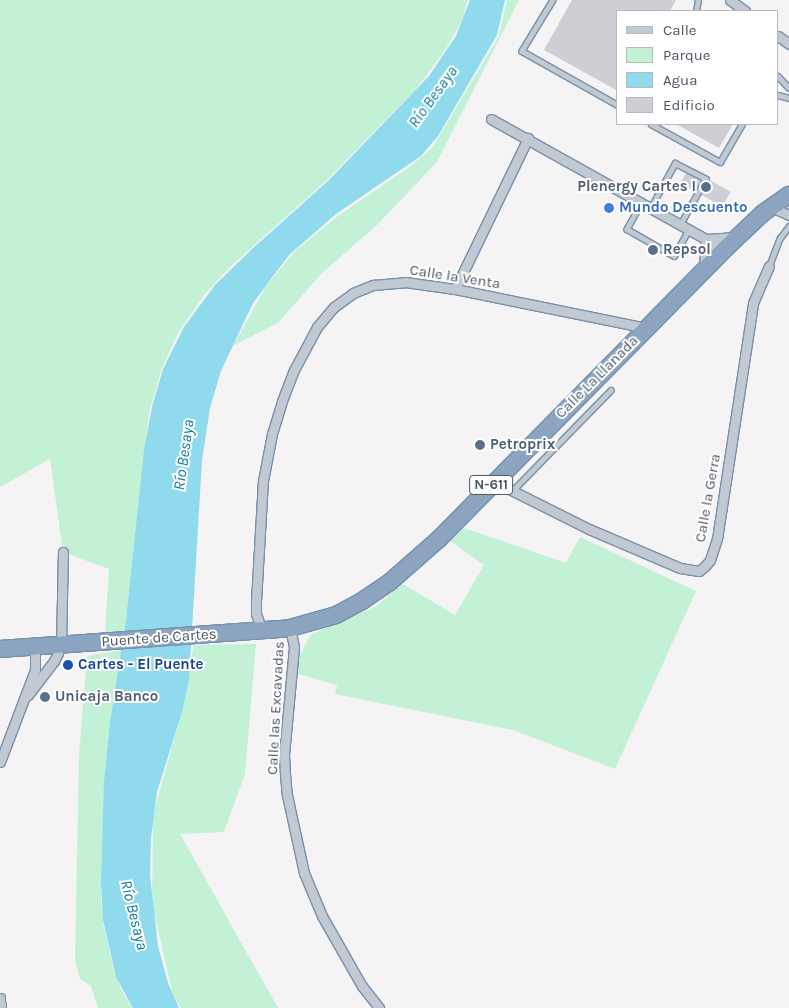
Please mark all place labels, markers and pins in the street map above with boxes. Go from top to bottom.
place label: Plenergy Cartes I [577,178,696,196]
marker: Plenergy Cartes I [700,181,712,193]
place label: Mundo Descuento [619,199,748,217]
marker: Mundo Descuento [603,202,615,214]
place label: Repsol [663,241,711,259]
marker: Repsol [647,244,659,256]
place label: Petroprix [490,436,555,454]
marker: Petroprix [474,439,486,451]
place label: Cartes - El Puente [78,656,204,674]
marker: Cartes - El Puente [62,659,74,671]
place label: Unicaja Banco [55,688,158,706]
marker: Unicaja Banco [39,691,51,703]

